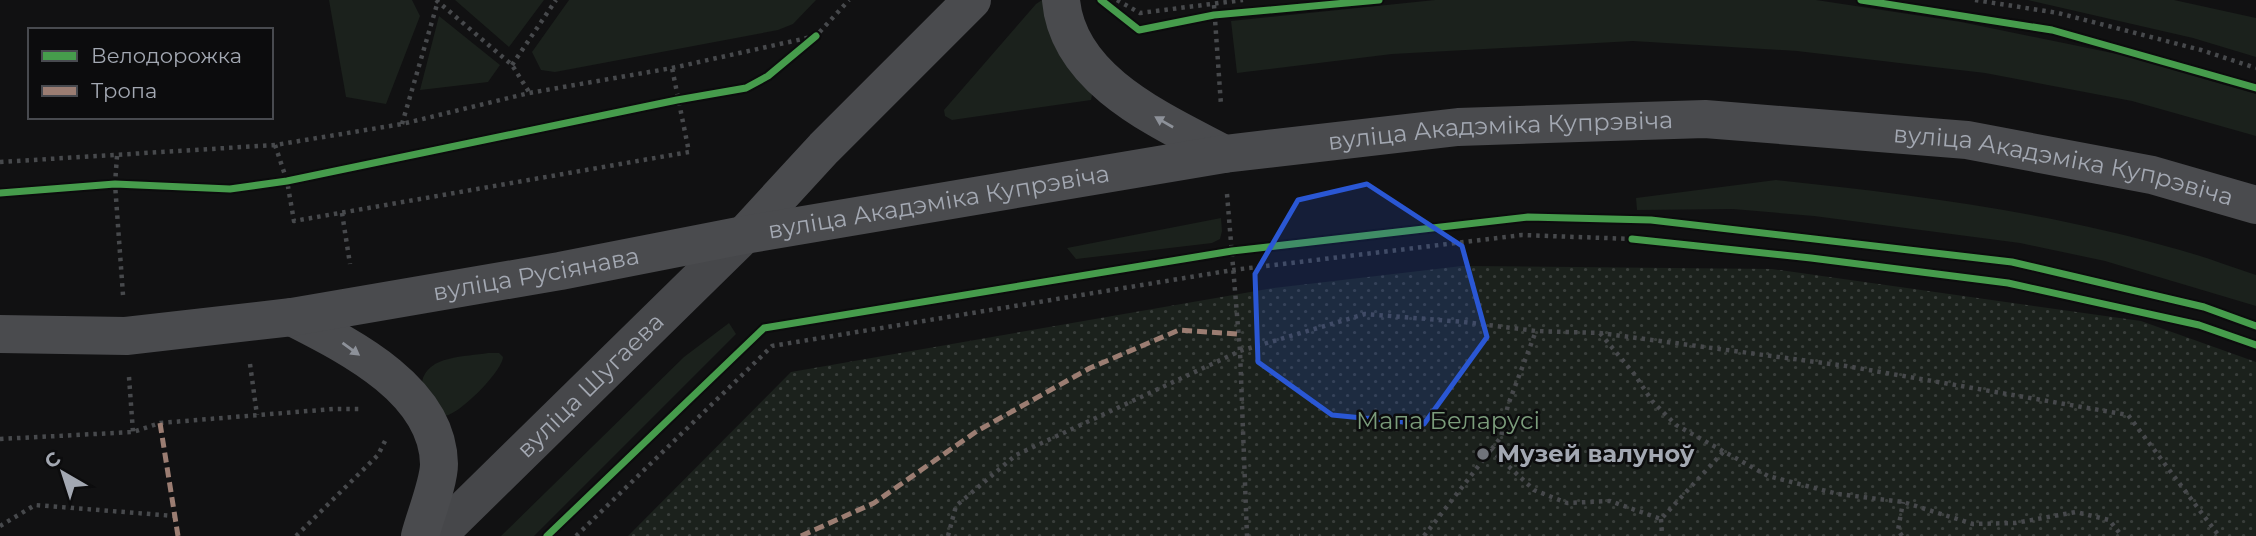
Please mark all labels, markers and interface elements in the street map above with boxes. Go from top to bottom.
legend [28,28,273,119]
text: Велодорожка [91,43,242,68]
text: Тропа [91,78,157,103]
street label: вуліца Акадэміка Купрэвіча [1326,105,1673,156]
one-way arrow [1155,116,1174,128]
street label: вуліца Акадэміка Купрэвіча [1892,119,2237,212]
street label: вуліца Акадэміка Купрэвіча [766,159,1112,245]
street label: вуліца Русіянава [431,241,642,307]
street label: вуліца Шугаева [511,307,670,464]
one-way arrow [342,342,360,356]
park label: Мапа Беларусі [1356,406,1540,435]
north arrow [28,438,98,508]
place label: Музей валуноў [1497,439,1695,468]
marker: Музей валуноў [1475,446,1491,462]
text: С [40,447,65,473]

